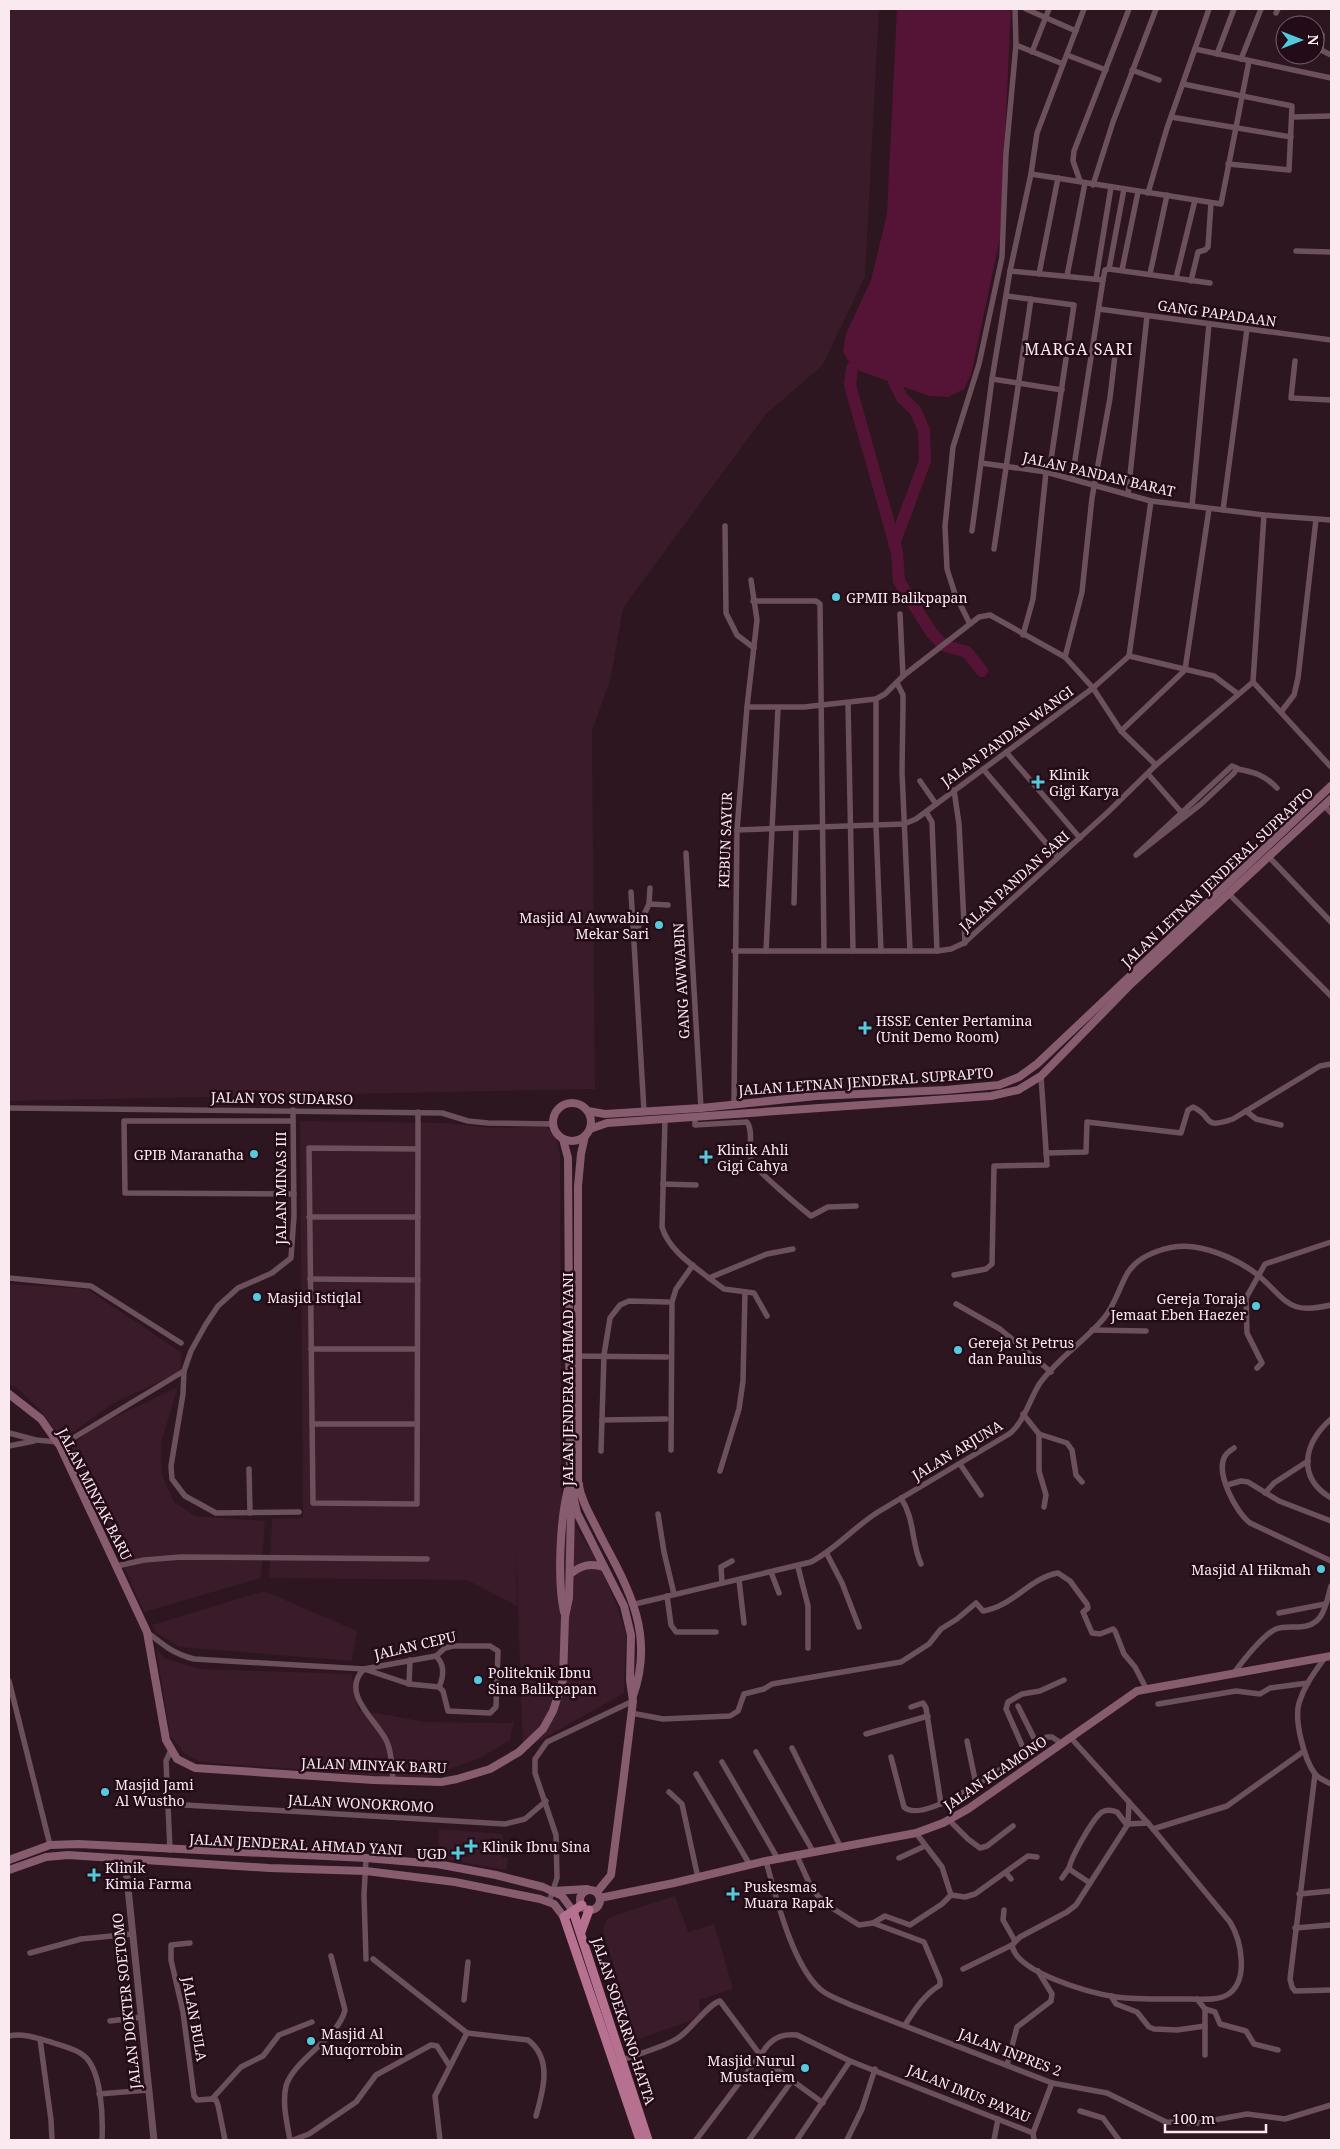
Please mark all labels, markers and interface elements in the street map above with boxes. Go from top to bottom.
north arrow [1275,15,1325,65]
text: N [1304,34,1323,46]
street label: GANG PAPADAAN [1156,295,1278,331]
district label: MARGA SARI [1024,338,1134,360]
street label: JALAN PANDAN BARAT [1020,447,1177,501]
place label: GPMII Balikpapan [846,588,968,607]
marker: GPMII Balikpapan [830,591,842,603]
street label: JALAN PANDAN WANGI [936,681,1077,791]
place label: Klinik Gigi Karya [1049,765,1119,800]
marker: Klinik Gigi Karya [1031,775,1045,789]
street label: JALAN LETNAN JENDERAL SUPRAPTO [1116,783,1317,972]
street label: KEBUN SAYUR [714,791,736,888]
street label: JALAN PANDAN SARI [954,827,1073,936]
place label: Masjid Al Awwabin Mekar Sari [519,908,650,943]
marker: Masjid Al Awwabin Mekar Sari [653,919,665,931]
street label: GANG AWWABIN [668,922,694,1040]
place label: HSSE Center Pertamina (Unit Demo Room) [876,1011,1033,1046]
marker: HSSE Center Pertamina (Unit Demo Room) [858,1021,872,1035]
street label: JALAN LETNAN JENDERAL SUPRAPTO [737,1063,994,1099]
street label: JALAN YOS SUDARSO [210,1087,353,1109]
street label: JALAN MINAS III [271,1131,290,1246]
place label: Klinik Ahli Gigi Cahya [717,1140,789,1175]
place label: GPIB Maranatha [134,1145,244,1164]
marker: GPIB Maranatha [248,1148,260,1160]
marker: Klinik Ahli Gigi Cahya [699,1150,713,1164]
street label: JALAN JENDERAL AHMAD YANI [558,1272,577,1487]
place label: Masjid Istiqlal [267,1288,362,1307]
place label: Gereja Toraja Jemaat Eben Haezer [1110,1289,1246,1324]
marker: Masjid Istiqlal [251,1291,263,1303]
marker: Gereja Toraja Jemaat Eben Haezer [1250,1300,1262,1312]
place label: Gereja St Petrus dan Paulus [968,1333,1074,1368]
marker: Gereja St Petrus dan Paulus [952,1344,964,1356]
street label: JALAN ARJUNA [907,1415,1006,1485]
street label: JALAN MINYAK BARU [53,1424,137,1563]
place label: Masjid Al Hikmah [1191,1560,1311,1579]
marker: Masjid Al Hikmah [1315,1563,1327,1575]
street label: JALAN CEPU [371,1626,458,1664]
place label: Politeknik Ibnu Sina Balikpapan [488,1663,597,1698]
marker: Politeknik Ibnu Sina Balikpapan [472,1674,484,1686]
street label: JALAN KLAMONO [939,1731,1050,1815]
street label: JALAN MINYAK BARU [300,1753,447,1777]
place label: Masjid Jami Al Wustho [115,1775,194,1810]
marker: Masjid Jami Al Wustho [99,1786,111,1798]
street label: JALAN WONOKROMO [286,1790,435,1816]
street label: JALAN JENDERAL AHMAD YANI [188,1829,403,1859]
place label: Klinik Ibnu Sina [482,1837,590,1856]
marker: Klinik Ibnu Sina [464,1839,478,1853]
place label: UGD [417,1844,447,1863]
marker: UGD [451,1846,465,1860]
place label: Klinik Kimia Farma [105,1858,192,1893]
marker: Klinik Kimia Farma [87,1868,101,1882]
place label: Puskesmas Muara Rapak [744,1877,834,1912]
marker: Puskesmas Muara Rapak [726,1887,740,1901]
street label: JALAN DOKTER SOETOMO [107,1912,145,2091]
street label: JALAN SOEKARNO-HATTA [588,1934,660,2107]
street label: JALAN BULA [178,1974,212,2063]
street label: JALAN INPRES 2 [955,2023,1064,2080]
place label: Masjid Al Muqorrobin [321,2024,403,2059]
marker: Masjid Al Muqorrobin [305,2035,317,2047]
place label: Masjid Nurul Mustaqiem [707,2051,796,2086]
street label: JALAN IMUS PAYAU [904,2059,1033,2126]
marker: Masjid Nurul Mustaqiem [799,2062,811,2074]
scale bar [1165,2102,1266,2134]
text: 100 m [1172,2108,1215,2128]

